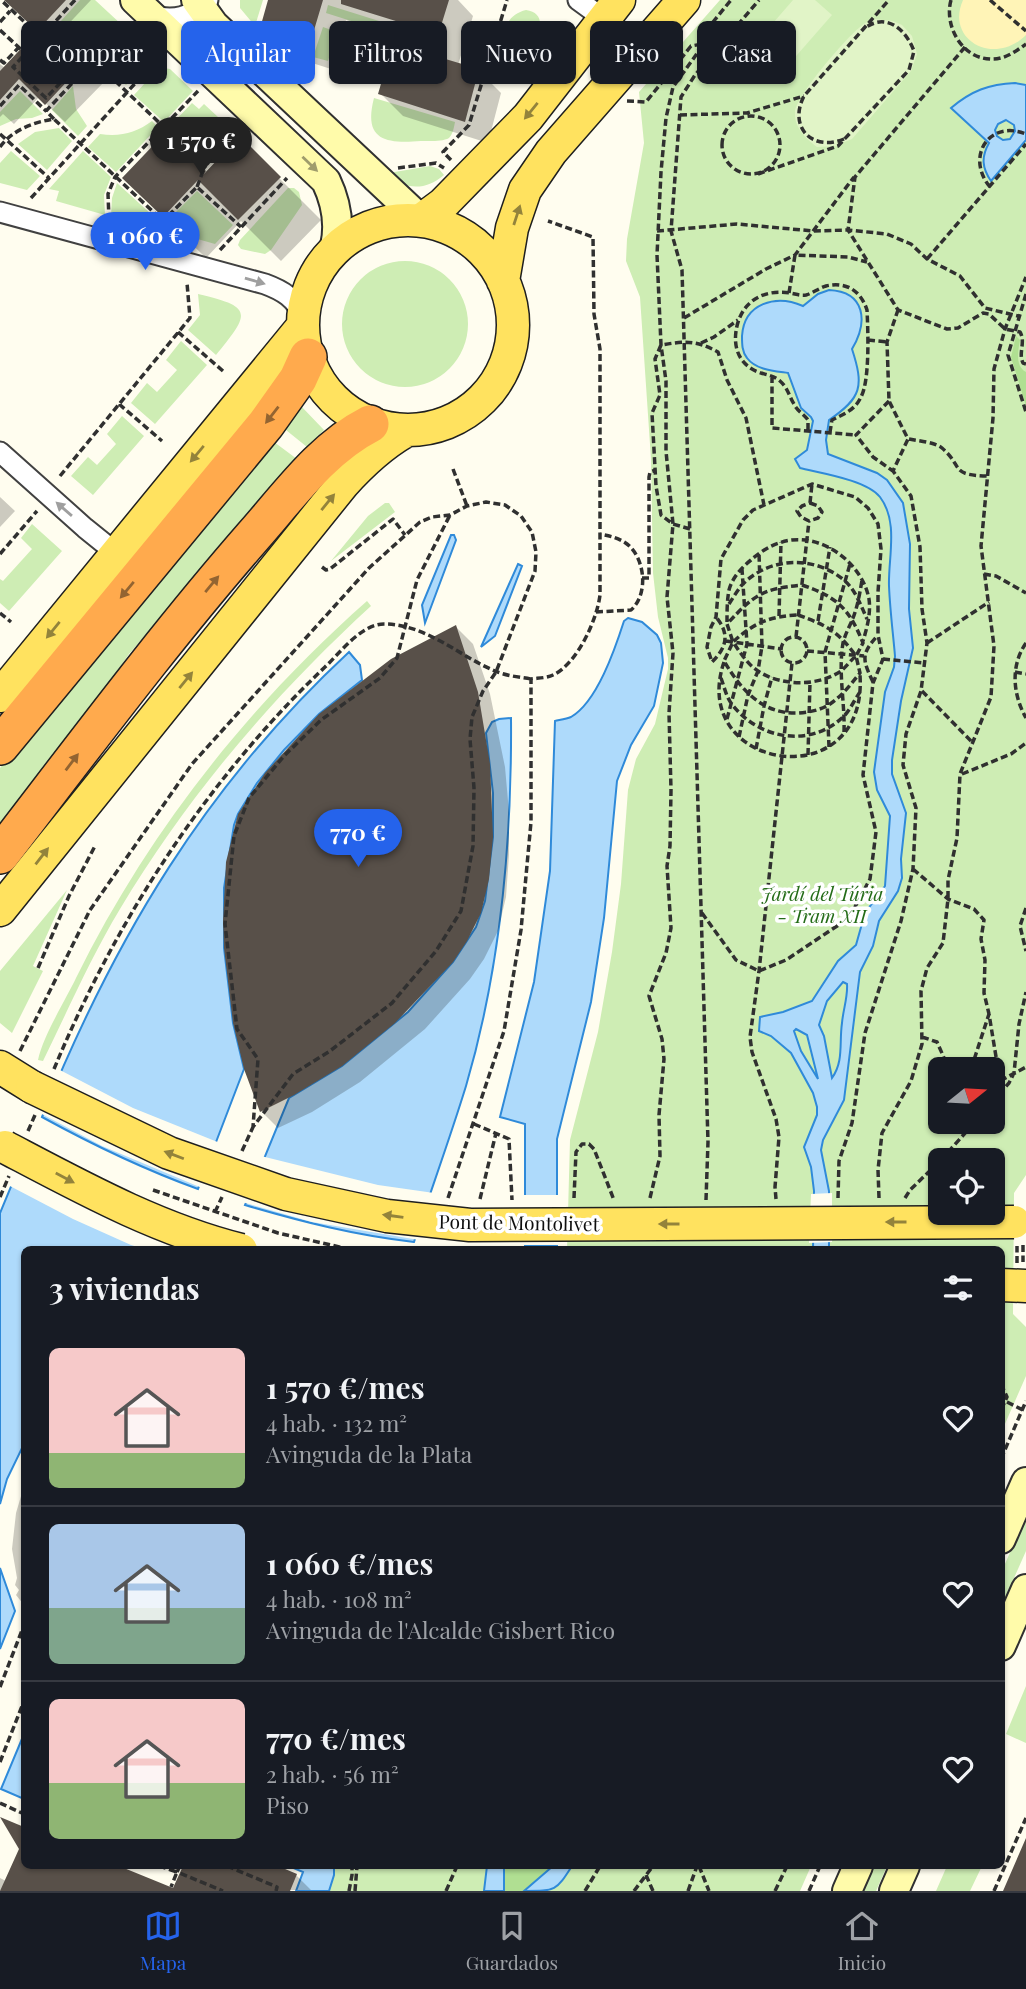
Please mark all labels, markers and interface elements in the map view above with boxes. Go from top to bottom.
chip: Comprar [21,21,167,84]
chip: Alquilar [181,21,315,84]
chip: Filtros [329,21,447,84]
chip: Nuevo [461,21,576,84]
chip: Piso [590,21,683,84]
chip: Casa [697,21,796,84]
one-way arrow [524,102,539,120]
pin: 1 570 € [136,118,266,177]
text: 1 570 € [166,124,236,155]
one-way arrow [301,156,318,172]
one-way arrow [512,204,523,225]
pin: 1 060 € [80,212,210,272]
text: 1 060 € [107,219,183,250]
one-way arrow [245,277,266,287]
one-way arrow [265,406,280,424]
one-way arrow [190,445,205,463]
one-way arrow [321,494,336,512]
one-way arrow [55,501,73,517]
one-way arrow [205,575,220,593]
one-way arrow [119,581,135,599]
one-way arrow [46,621,61,639]
one-way arrow [179,671,193,689]
one-way arrow [64,753,78,771]
pin: 770 € [309,810,407,869]
text: 770 € [330,816,386,847]
one-way arrow [35,847,49,865]
park label: Jardí del Túria - Tram XII [761,880,884,928]
north arrow [928,1057,1004,1134]
map controls [928,1057,1005,1225]
button: locate [928,1148,1005,1225]
one-way arrow [164,1149,185,1160]
one-way arrow [56,1172,76,1184]
street label: Pont de Montolivet [439,1208,600,1236]
one-way arrow [382,1211,404,1222]
one-way arrow [885,1217,907,1228]
one-way arrow [658,1218,680,1230]
text: 3 viviendas [49,1268,200,1308]
icon: filters [939,1269,977,1307]
text: 1 570 €/mes [266,1367,425,1407]
icon: home [105,1376,189,1460]
icon: heart [939,1399,977,1437]
text: 4 hab. · 132 m² [266,1407,407,1438]
text: Avinguda de la Plata [266,1438,472,1469]
text: 1 060 €/mes [266,1543,433,1583]
icon: home [105,1552,189,1636]
icon: heart [939,1575,977,1613]
text: 4 hab. · 108 m² [266,1583,412,1614]
text: Avinguda de l'Alcalde Gisbert Rico [266,1614,615,1645]
text: 770 €/mes [266,1718,406,1758]
icon: home [105,1727,189,1811]
icon: heart [939,1750,977,1788]
text: 2 hab. · 56 m² [266,1758,399,1789]
text: Piso [266,1789,309,1820]
tab: Mapa [140,1907,186,1975]
tab: Guardados [466,1907,558,1975]
tab: Inicio [838,1907,886,1975]

